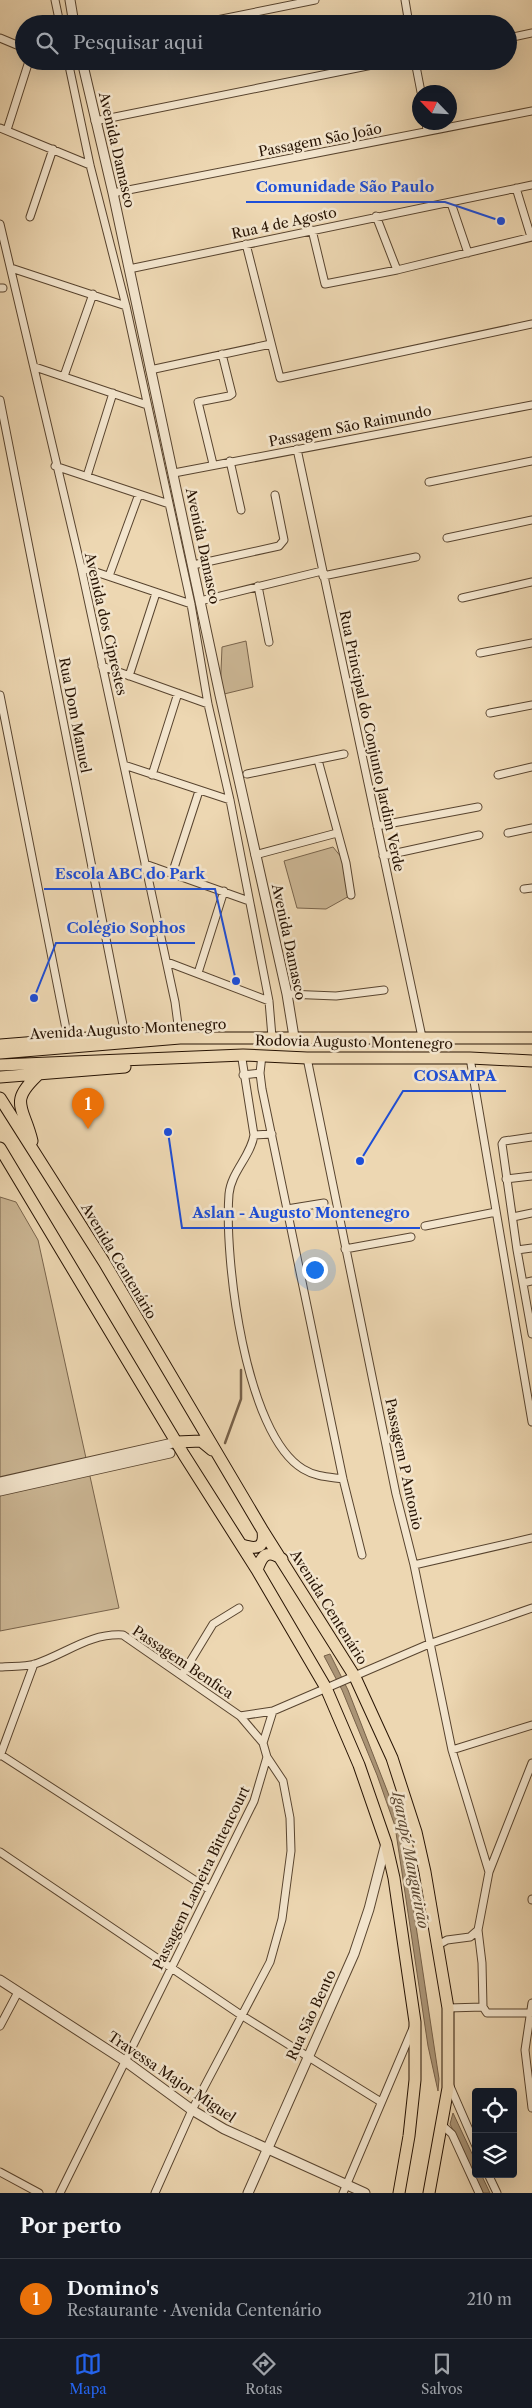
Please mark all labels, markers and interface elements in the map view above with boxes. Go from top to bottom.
search box [15,15,517,70]
icon: search [33,29,61,57]
text: Pesquisar aqui [73,31,203,54]
north arrow [412,85,457,130]
street label: Avenida Damasco [95,89,139,210]
street label: Passagem São João [257,119,383,161]
callout: Comunidade São Paulo [246,172,445,202]
text: Comunidade São Paulo [256,177,434,196]
street label: Rua 4 de Agosto [230,203,338,243]
street label: Passagem São Raimundo [267,401,433,451]
street label: Avenida Damasco [182,485,224,606]
street label: Avenida dos Ciprestes [81,550,131,697]
street label: Rua Principal do Conjunto Jardim Verde [335,609,409,873]
street label: Rua Dom Manuel [55,656,95,774]
callout: Escola ABC do Park [44,859,215,889]
text: Escola ABC do Park [55,864,206,883]
street label: Avenida Damasco [268,881,310,1002]
callout: Colégio Sophos [56,913,195,943]
text: Colégio Sophos [66,918,186,937]
street label: Avenida Augusto Montenegro [28,1015,227,1043]
street label: Rodovia Augusto Montenegro [255,1031,453,1053]
callout: COSAMPA [403,1061,506,1091]
text: COSAMPA [414,1066,497,1085]
pin: 1 [72,1088,104,1129]
callout: Aslan - Augusto Montenegro [182,1198,420,1228]
street label: Avenida Centenário [77,1199,161,1322]
text: Aslan - Augusto Montenegro [191,1203,410,1222]
your location [302,1257,328,1283]
street label: Passagem P Antonio [381,1396,427,1532]
street label: Avenida Centenário [286,1545,372,1668]
street label: Passagem Benfica [129,1622,237,1703]
street label: Passagem Lameira Bittencourt [149,1783,253,1973]
water label: Igarapé Mangueirão [388,1789,434,1930]
street label: Rua São Bento [282,1967,340,2063]
street label: Travessa Major Miguel [105,2027,239,2127]
map controls [472,2088,517,2178]
button: locate [472,2088,517,2133]
button: layers [472,2133,517,2178]
text: Por perto [20,2213,121,2238]
text: Domino's [67,2277,159,2300]
text: 1 [32,2289,40,2309]
text: 210 m [467,2289,512,2309]
text: Restaurante · Avenida Centenário [67,2300,322,2320]
tab: Mapa [69,2350,107,2398]
tab: Rotas [245,2350,282,2398]
tab: Salvos [421,2350,463,2398]

